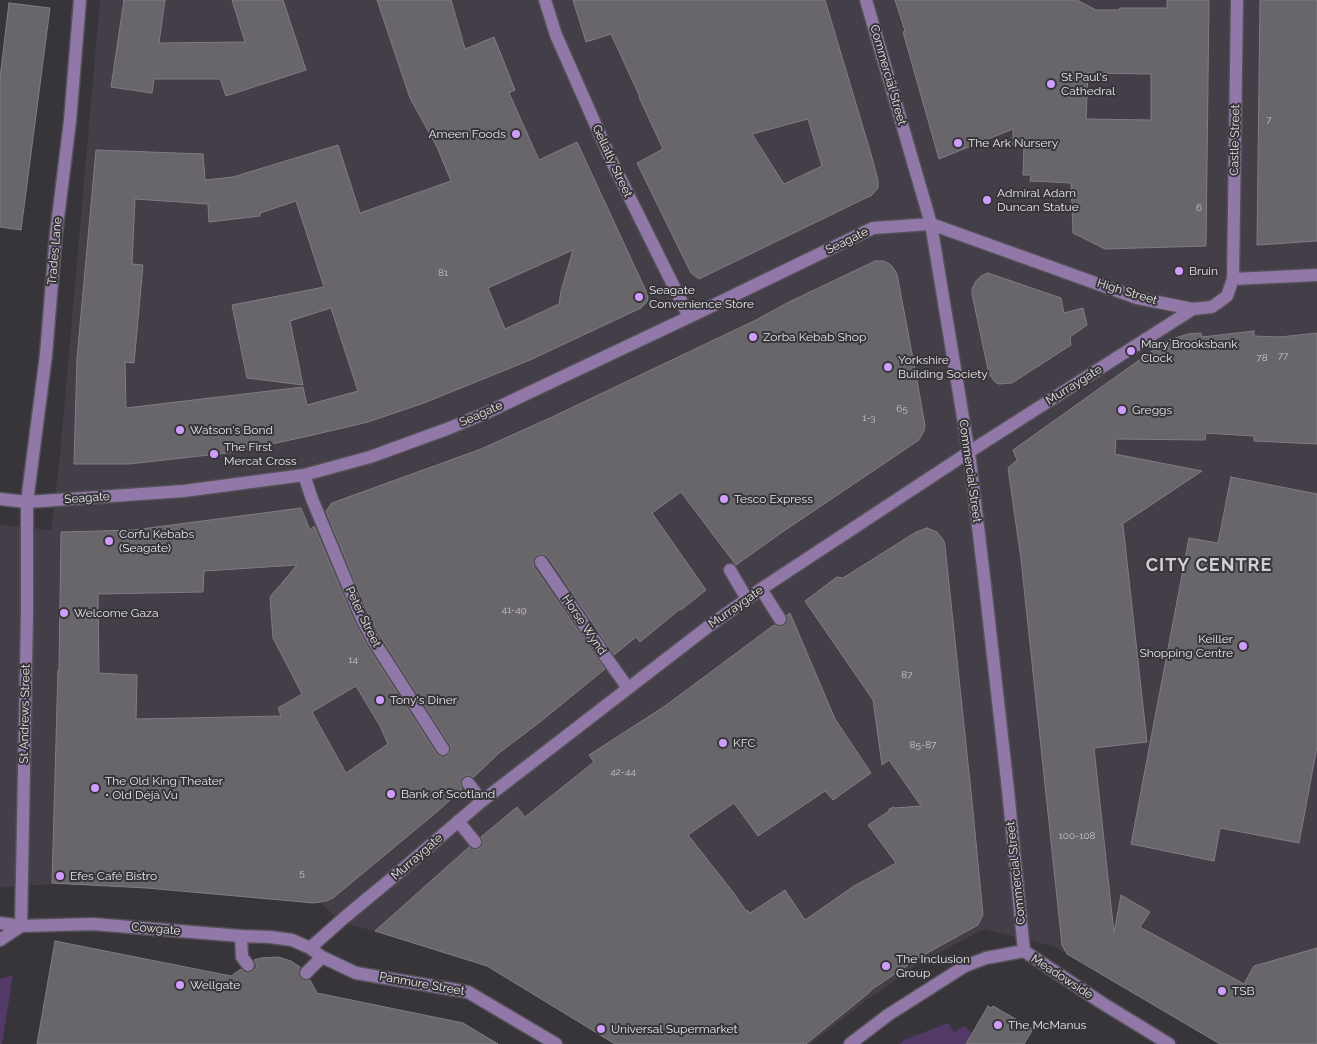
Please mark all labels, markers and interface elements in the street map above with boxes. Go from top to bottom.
street label: Commercial Street [867,23,909,127]
place label: St Paul's Cathedral [1061,70,1115,98]
marker: St Paul's Cathedral [1045,78,1057,90]
street label: Castle Street [1227,104,1243,176]
house number: 7 [1266,114,1272,126]
street label: Gellatly Street [589,122,635,200]
place label: Ameen Foods [428,127,506,141]
marker: Ameen Foods [510,128,522,140]
place label: The Ark Nursery [968,136,1058,150]
marker: The Ark Nursery [952,137,964,149]
place label: Admiral Adam Duncan Statue [997,186,1079,214]
marker: Admiral Adam Duncan Statue [981,194,993,206]
house number: 6 [1196,202,1202,214]
street label: Trades Lane [45,217,65,285]
street label: Seagate [823,225,871,257]
place label: Bruin [1189,264,1218,278]
marker: Bruin [1173,265,1185,277]
house number: 81 [438,267,448,279]
street label: High Street [1095,276,1159,308]
place label: Seagate Convenience Store [649,283,754,311]
marker: Seagate Convenience Store [633,291,645,303]
place label: Zorba Kebab Shop [763,330,866,344]
marker: Zorba Kebab Shop [747,331,759,343]
place label: Mary Brooksbank Clock [1141,337,1238,365]
marker: Mary Brooksbank Clock [1125,345,1137,357]
house number: 77 [1278,350,1288,362]
house number: 78 [1256,352,1268,364]
place label: Yorkshire Building Society [898,353,988,381]
marker: Yorkshire Building Society [882,361,894,373]
street label: Murraygate [1043,362,1105,408]
street label: Seagate [457,398,505,430]
house number: 65 [896,403,908,415]
place label: Greggs [1132,403,1172,417]
marker: Greggs [1116,404,1128,416]
house number: 1-3 [862,412,876,424]
street label: Commercial Street [956,419,984,523]
place label: Watson's Bond [190,423,273,437]
marker: Watson's Bond [174,424,186,436]
place label: The First Mercat Cross [224,440,297,468]
marker: The First Mercat Cross [208,448,220,460]
street label: Seagate [64,489,110,507]
place label: Tesco Express [734,492,813,506]
marker: Tesco Express [718,493,730,505]
place label: Corfu Kebabs (Seagate) [119,527,194,555]
marker: Corfu Kebabs (Seagate) [103,535,115,547]
district label: CITY CENTRE [1144,555,1274,577]
street label: Murraygate [706,583,766,631]
street label: Peter Street [342,584,384,650]
street label: Horse Wynd [559,592,609,658]
house number: 41-49 [501,604,527,616]
place label: Welcome Gaza [74,606,158,620]
marker: Welcome Gaza [58,607,70,619]
place label: Keiller Shopping Centre [1139,632,1233,660]
marker: Keiller Shopping Centre [1237,640,1249,652]
house number: 14 [348,654,358,666]
street label: St Andrews Street [17,664,33,764]
house number: 87 [901,669,913,681]
place label: Tony's Diner [390,693,457,707]
marker: Tony's Diner [374,694,386,706]
place label: KFC [733,736,756,750]
marker: KFC [717,737,729,749]
house number: 85-87 [910,739,936,751]
house number: 42-44 [610,766,636,778]
place label: The Old King Theater • Old Déjà Vu [105,774,223,802]
marker: The Old King Theater • Old Déjà Vu [89,782,101,794]
place label: Bank of Scotland [401,787,495,801]
marker: Bank of Scotland [385,788,397,800]
street label: Commercial Street [1003,821,1029,925]
house number: 100-108 [1058,830,1096,842]
street label: Murraygate [388,831,446,883]
house number: 5 [299,867,305,879]
place label: Efes Café Bistro [70,869,157,883]
marker: Efes Café Bistro [54,870,66,882]
street label: Cowgate [131,920,181,938]
place label: The Inclusion Group [896,952,970,980]
street label: Meadowside [1028,952,1096,1002]
marker: The Inclusion Group [880,960,892,972]
street label: Panmure Street [378,969,466,999]
place label: Wellgate [190,978,240,992]
marker: Wellgate [174,979,186,991]
place label: TSB [1232,984,1255,998]
marker: TSB [1216,985,1228,997]
place label: The McManus [1008,1018,1086,1032]
marker: The McManus [992,1019,1004,1031]
place label: Universal Supermarket [611,1022,738,1036]
marker: Universal Supermarket [595,1023,607,1035]

